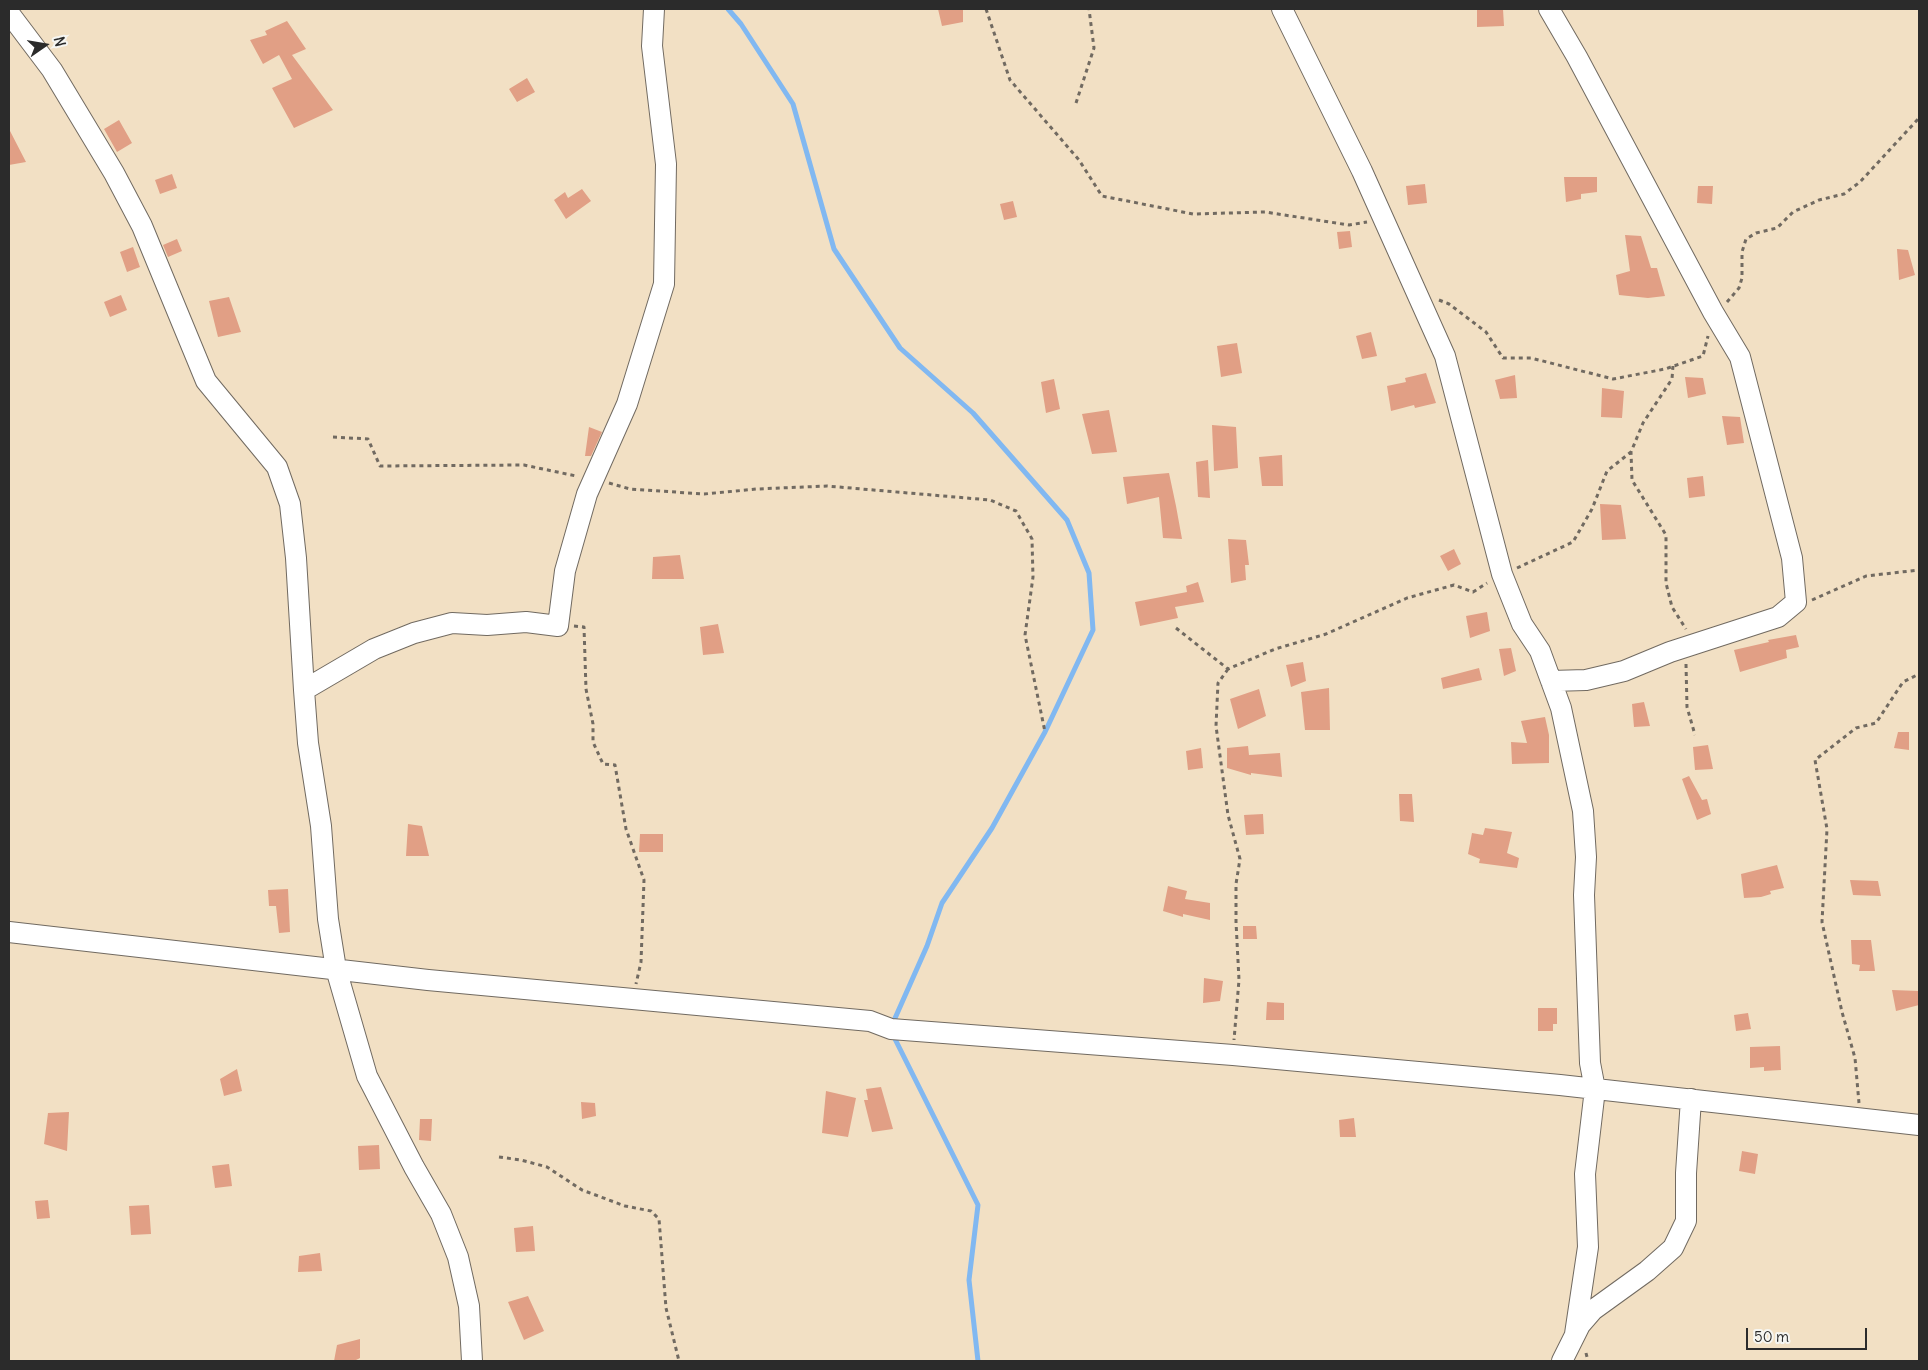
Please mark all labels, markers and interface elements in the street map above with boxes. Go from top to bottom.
north arrow [20,20,70,70]
text: N [50,35,69,48]
scale bar [1748,1318,1869,1350]
text: 50 m [1754,1327,1789,1346]

